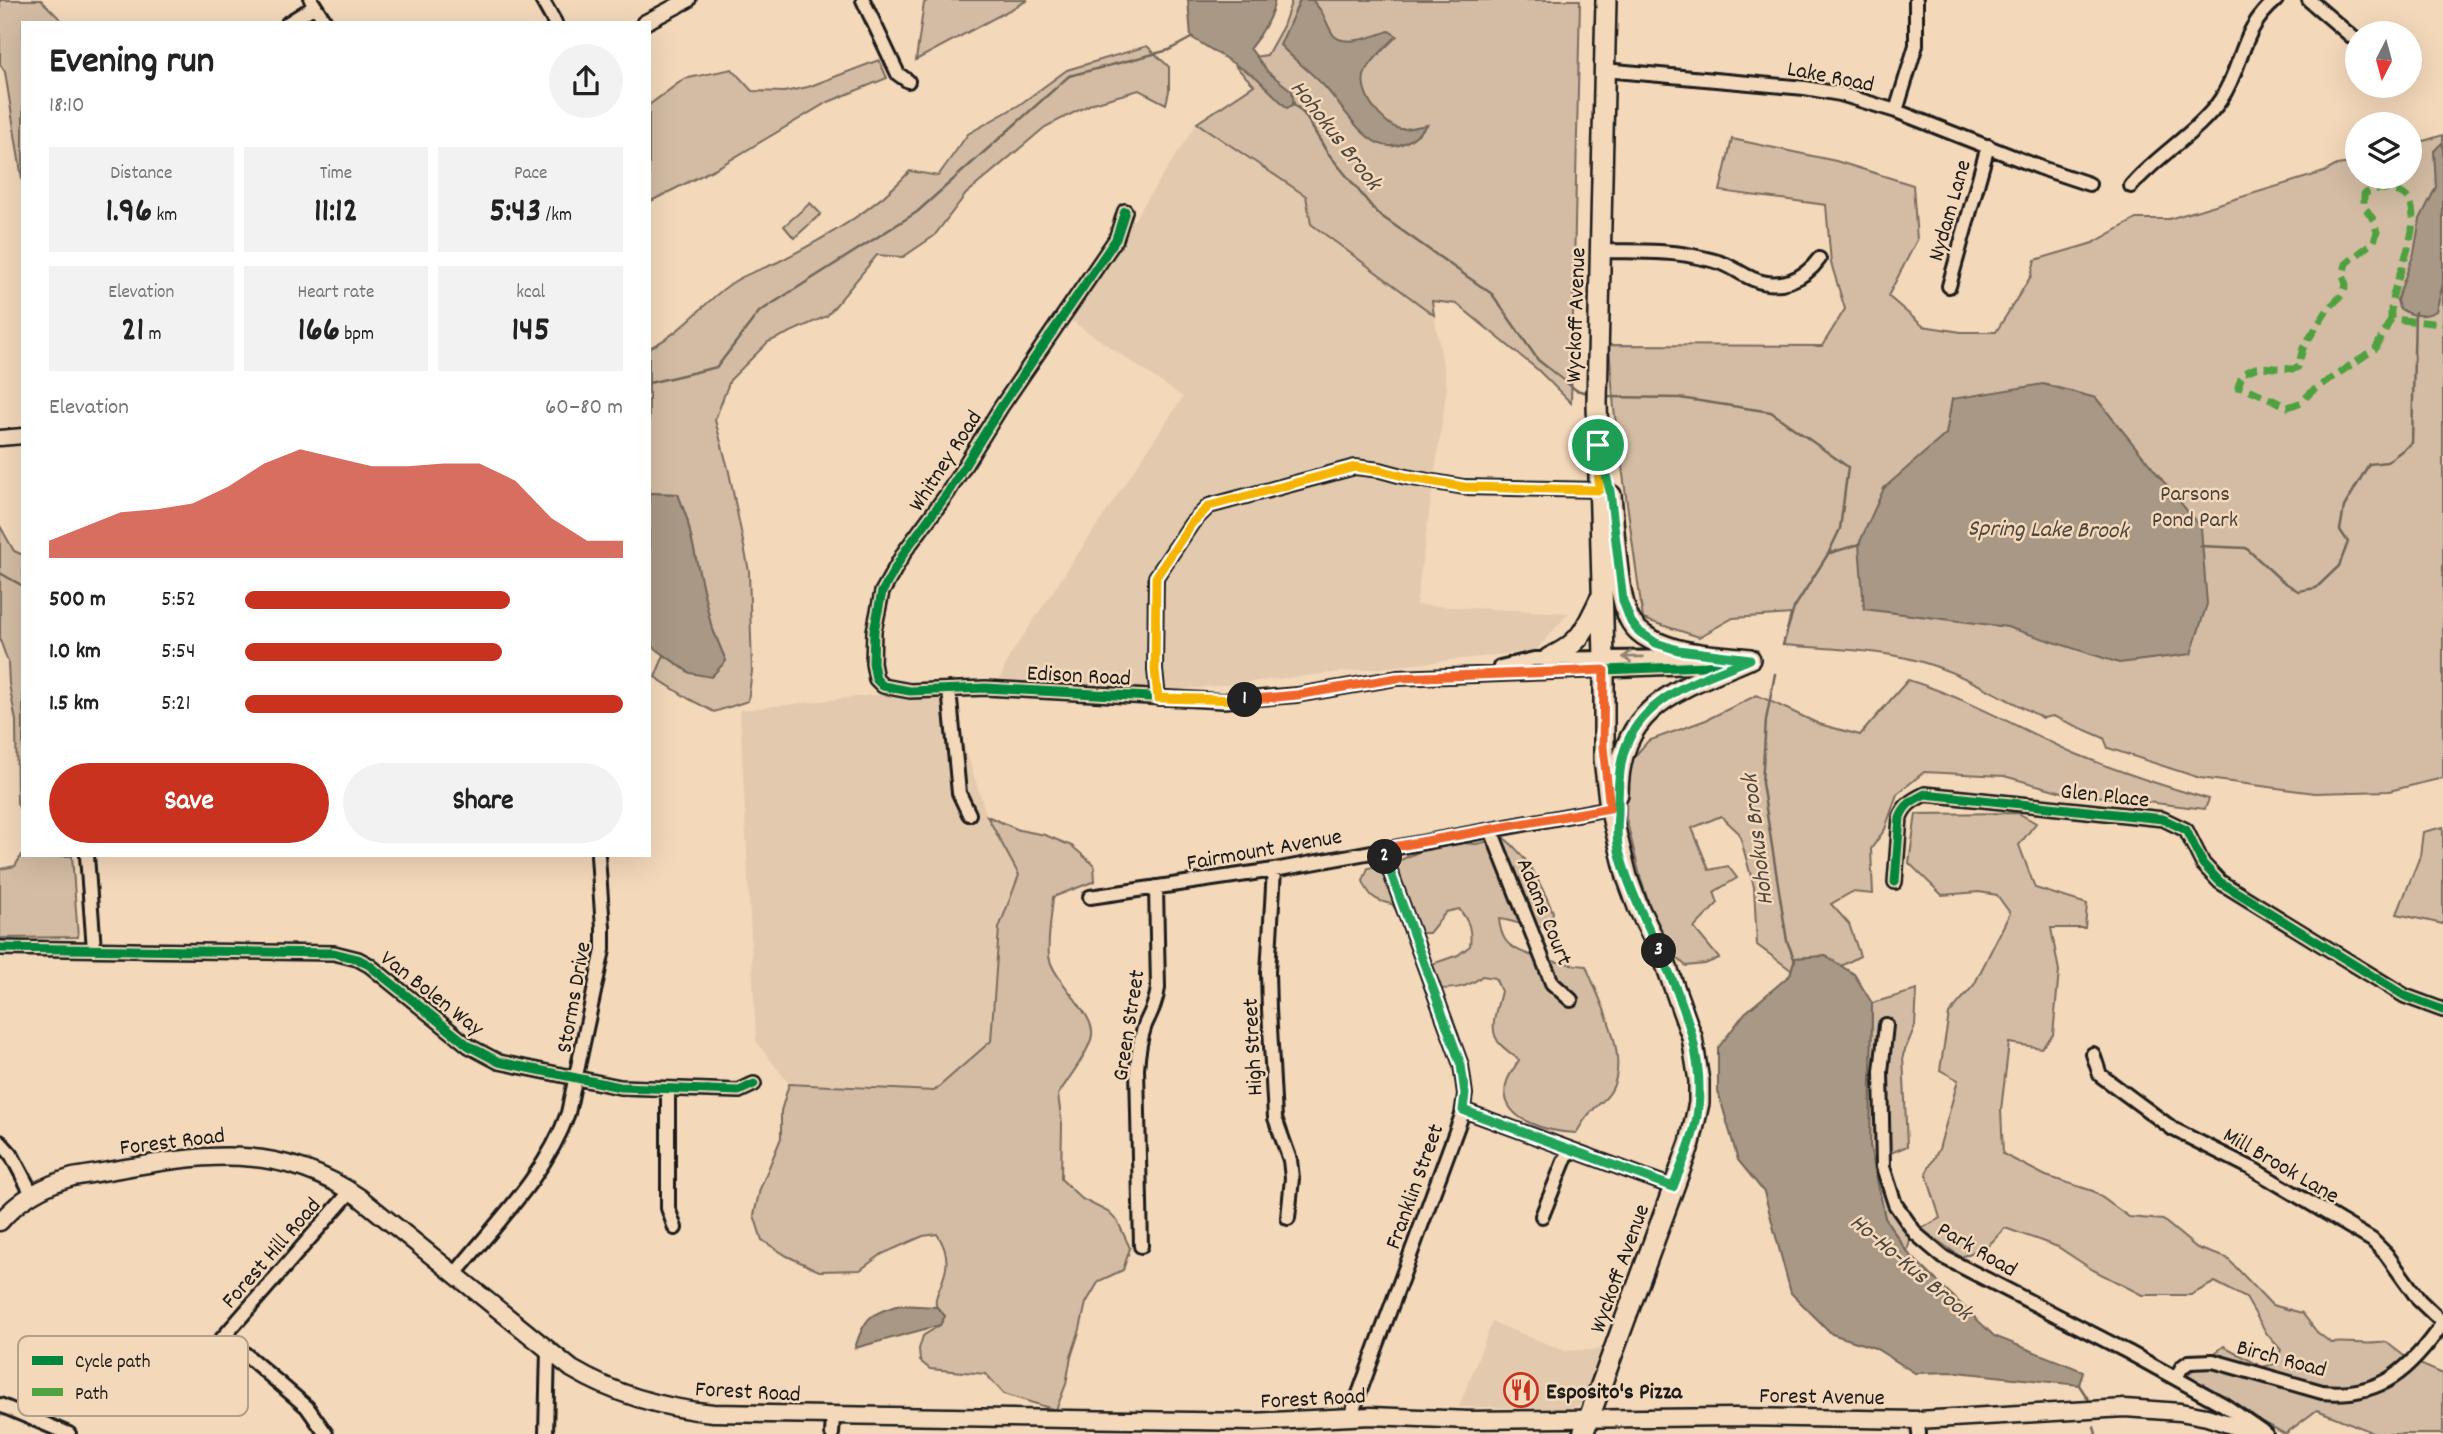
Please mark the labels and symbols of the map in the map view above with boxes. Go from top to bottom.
north arrow [2345,21,2422,98]
street label: Lake Road [1784,54,1877,103]
water label: Hohokus Brook [1281,73,1390,200]
street label: Nydam Lane [1921,156,1982,266]
street label: Wyckoff Avenue [1559,247,1596,383]
street label: Whitney Road [902,405,992,519]
pin [1568,415,1628,475]
park label: Parsons Pond Park [2152,479,2238,538]
water label: Spring Lake Brook [1967,513,2131,549]
one-way arrow [1621,650,1644,664]
street label: Edison Road [1026,658,1132,697]
pin: 1 [1228,682,1262,718]
water label: Hohokus Brook [1734,770,1784,907]
street label: Glen Place [2059,776,2151,819]
street label: Fairmount Avenue [1184,822,1345,881]
pin: 2 [1368,840,1402,874]
street label: Adams Court [1506,854,1579,971]
pin: 3 [1642,934,1676,968]
street label: Storms Drive [549,939,601,1056]
street label: Van Bolen Way [372,944,490,1046]
street label: Green Street [1105,968,1156,1084]
street label: High Street [1235,997,1274,1096]
street label: Franklin Street [1378,1120,1454,1254]
street label: Mill Brook Lane [2216,1120,2345,1214]
street label: Forest Road [118,1121,227,1166]
street label: Forest Hill Road [215,1191,330,1317]
street label: Wyckoff Avenue [1583,1200,1660,1338]
water label: Ho-Ho-Kus Brook [1841,1207,1980,1331]
street label: Park Road [1930,1215,2022,1287]
street label: Birch Road [2233,1333,2330,1388]
legend [18,1336,248,1416]
text: Cycle path [75,1350,150,1377]
restaurant icon: Esposito's Pizza [1502,1371,1540,1409]
street label: Forest Road [694,1374,801,1413]
place label: Esposito's Pizza [1546,1377,1683,1410]
street label: Forest Road [1260,1381,1367,1420]
street label: Forest Avenue [1759,1381,1885,1416]
text: Path [75,1382,108,1409]

